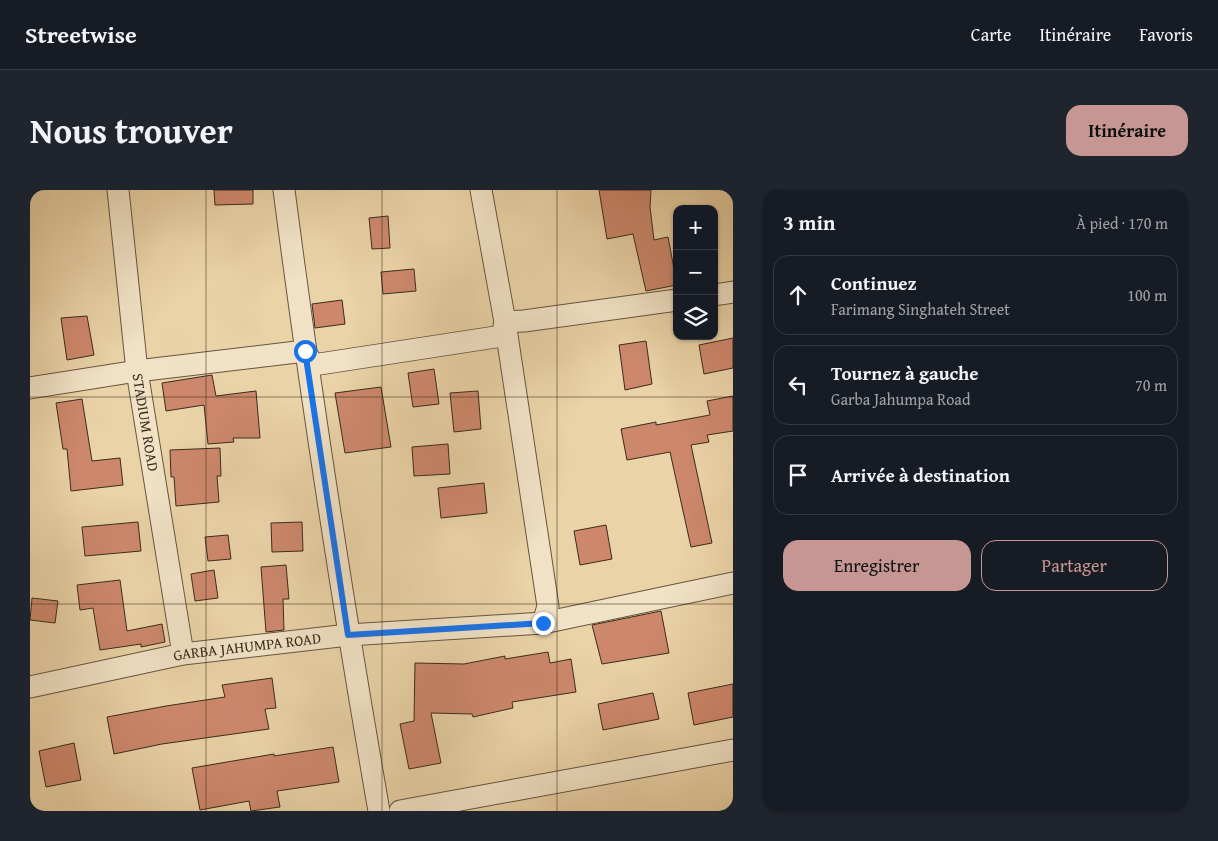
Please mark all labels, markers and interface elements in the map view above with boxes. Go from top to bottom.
text: Streetwise [25,17,137,52]
text: Carte [971,21,1011,48]
text: Itinéraire [1039,21,1111,48]
text: Favoris [1139,21,1193,48]
text: Nous trouver [30,105,233,156]
button: Itinéraire [1066,105,1188,156]
map controls [673,205,718,340]
button: + [673,205,718,250]
text: 3 min [783,207,835,238]
text: À pied · 170 m [1076,211,1168,235]
button: − [673,250,718,295]
text: Continuez [831,269,917,297]
icon: ahead [784,281,812,309]
text: 100 m [1127,283,1167,307]
button: layers [673,295,718,340]
text: Farimang Singhateh Street [831,297,1010,321]
route start [294,340,317,363]
text: Tournez à gauche [831,359,979,387]
icon: left [784,371,812,399]
street label: STADIUM ROAD [128,372,164,473]
text: 70 m [1135,373,1167,397]
text: Garba Jahumpa Road [831,387,970,411]
icon: arrive [784,461,812,489]
text: Arrivée à destination [831,461,1010,489]
button: Enregistrer [783,540,971,591]
button: Partager [981,540,1168,591]
route end [532,612,555,635]
street label: GARBA JAHUMPA ROAD [171,627,322,666]

